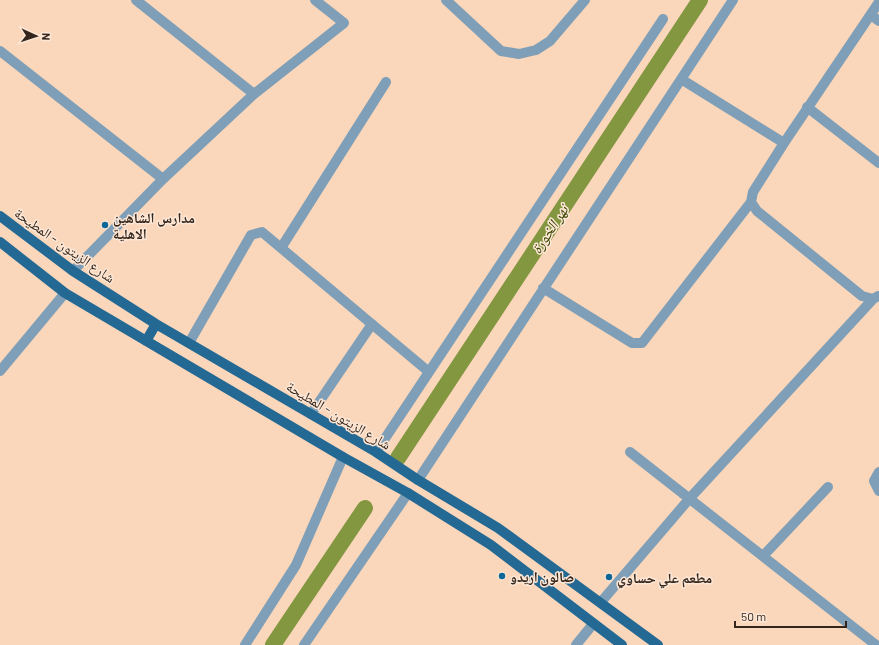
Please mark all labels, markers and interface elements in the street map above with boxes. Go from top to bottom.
north arrow [16,16,56,56]
text: N [40,33,53,41]
water label: نهر الخورة [527,199,574,257]
street label: شارع الزيتون - المطيحة [10,204,118,288]
place label: مدارس الشاهين الاهلية [113,209,195,242]
marker: مدارس الشاهين الاهلية [100,220,110,230]
street label: شارع الزيتون - المطيحة [283,377,394,455]
place label: صالون اريدو [510,568,574,586]
place label: مطعم علي حساوي [617,569,712,589]
marker: صالون اريدو [497,571,507,581]
marker: مطعم علي حساوي [604,572,614,582]
scale bar [735,603,846,629]
text: 50 m [741,609,766,623]

